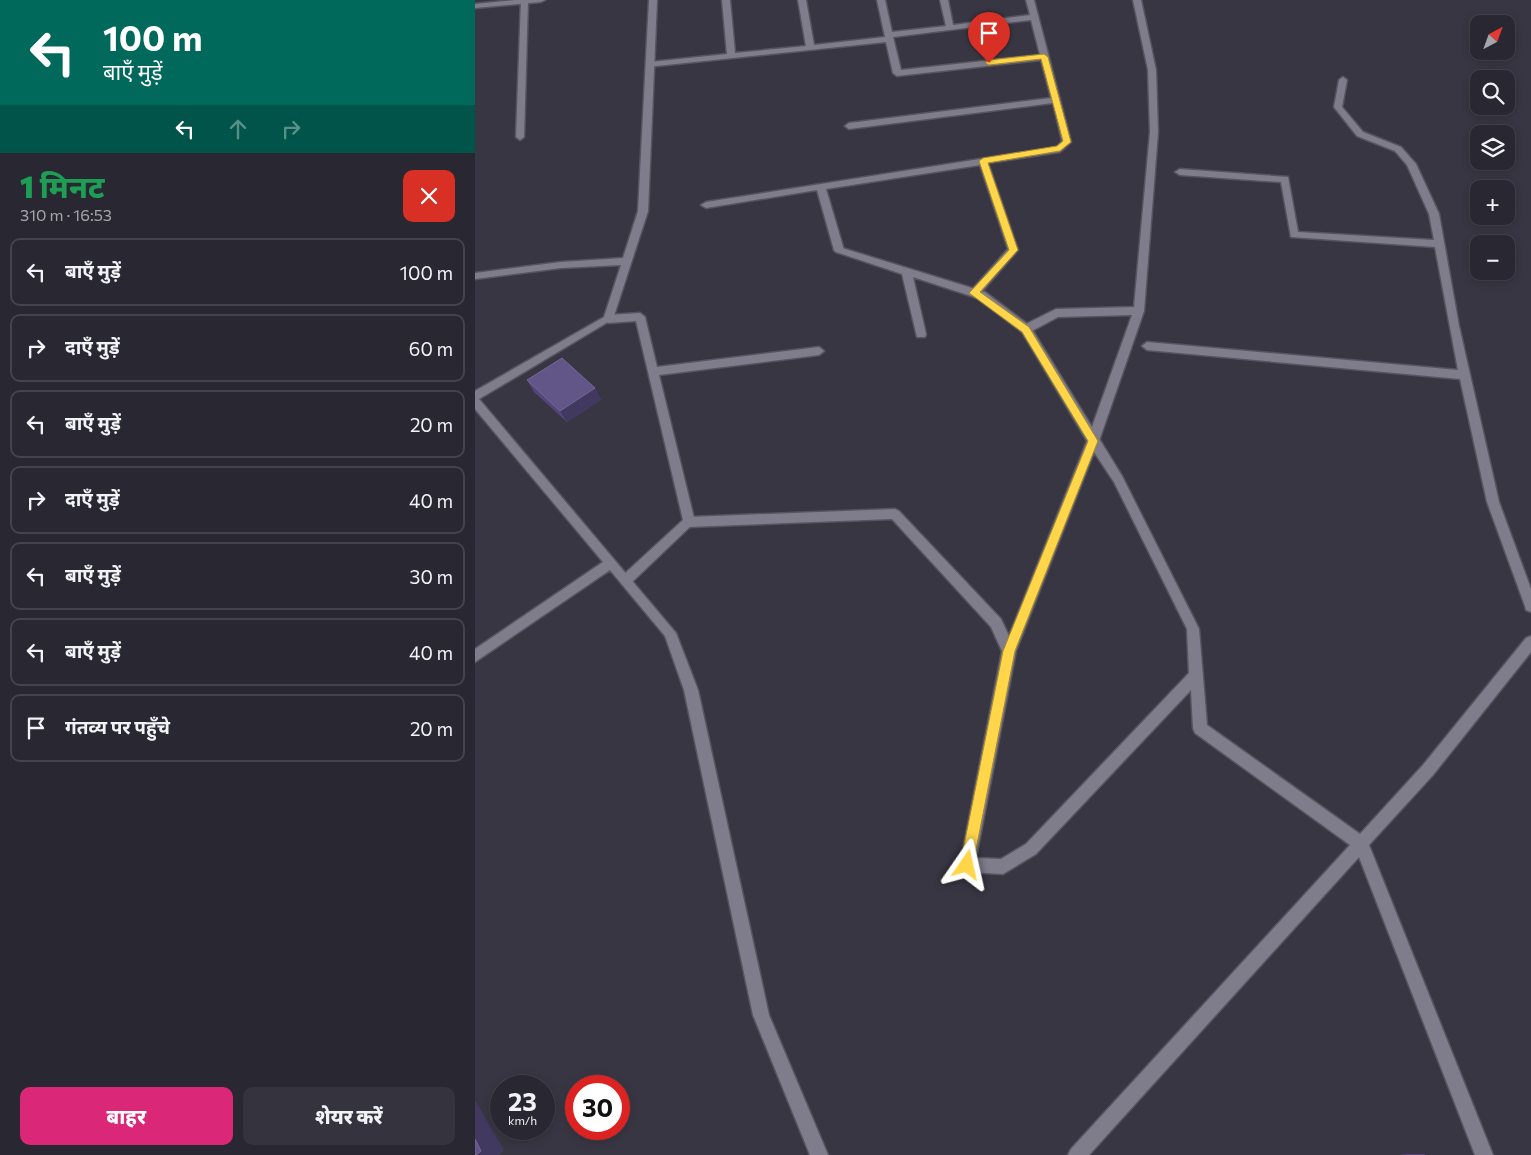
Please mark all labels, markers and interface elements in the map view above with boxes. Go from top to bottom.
pin [968,12,1010,63]
text: 100 m [103,15,203,58]
north arrow [1470,15,1515,60]
map controls [1470,15,1515,280]
icon: arrive [975,19,1003,47]
icon: left [20,20,85,85]
text: बाएँ मुड़ें [103,58,163,85]
button: search [1470,70,1515,115]
icon: left [171,115,199,143]
icon: ahead [224,115,252,143]
icon: right [277,115,305,143]
button: layers [1470,125,1515,170]
text: 1 मिनट [20,167,104,204]
button: close [403,170,455,222]
button: + [1470,180,1515,225]
text: 310 m · 16:53 [20,205,112,224]
button: − [1470,235,1515,280]
icon: left [22,258,50,286]
text: बाएँ मुड़ें [65,259,121,282]
text: 100 m [400,261,453,284]
icon: right [22,334,50,362]
text: दाएँ मुड़ें [65,335,120,358]
text: 60 m [409,337,453,360]
icon: left [22,410,50,438]
text: बाएँ मुड़ें [65,411,121,434]
text: 20 m [410,413,453,436]
icon: right [22,486,50,514]
text: दाएँ मुड़ें [65,487,120,510]
text: 40 m [409,489,453,512]
icon: left [22,562,50,590]
text: बाएँ मुड़ें [65,563,121,586]
text: 30 m [410,565,453,588]
icon: left [22,638,50,666]
text: बाएँ मुड़ें [65,639,121,662]
text: 40 m [409,641,453,664]
icon: arrive [22,714,50,742]
text: गंतव्य पर पहुँचे [65,715,170,738]
text: 20 m [410,717,453,740]
position arrow [940,838,992,890]
speed limit sign: 30 [565,1075,630,1140]
text: 23 [508,1086,537,1116]
button: बाहर [20,1087,233,1145]
button: शेयर करें [243,1087,455,1145]
text: km/h [508,1113,537,1127]

